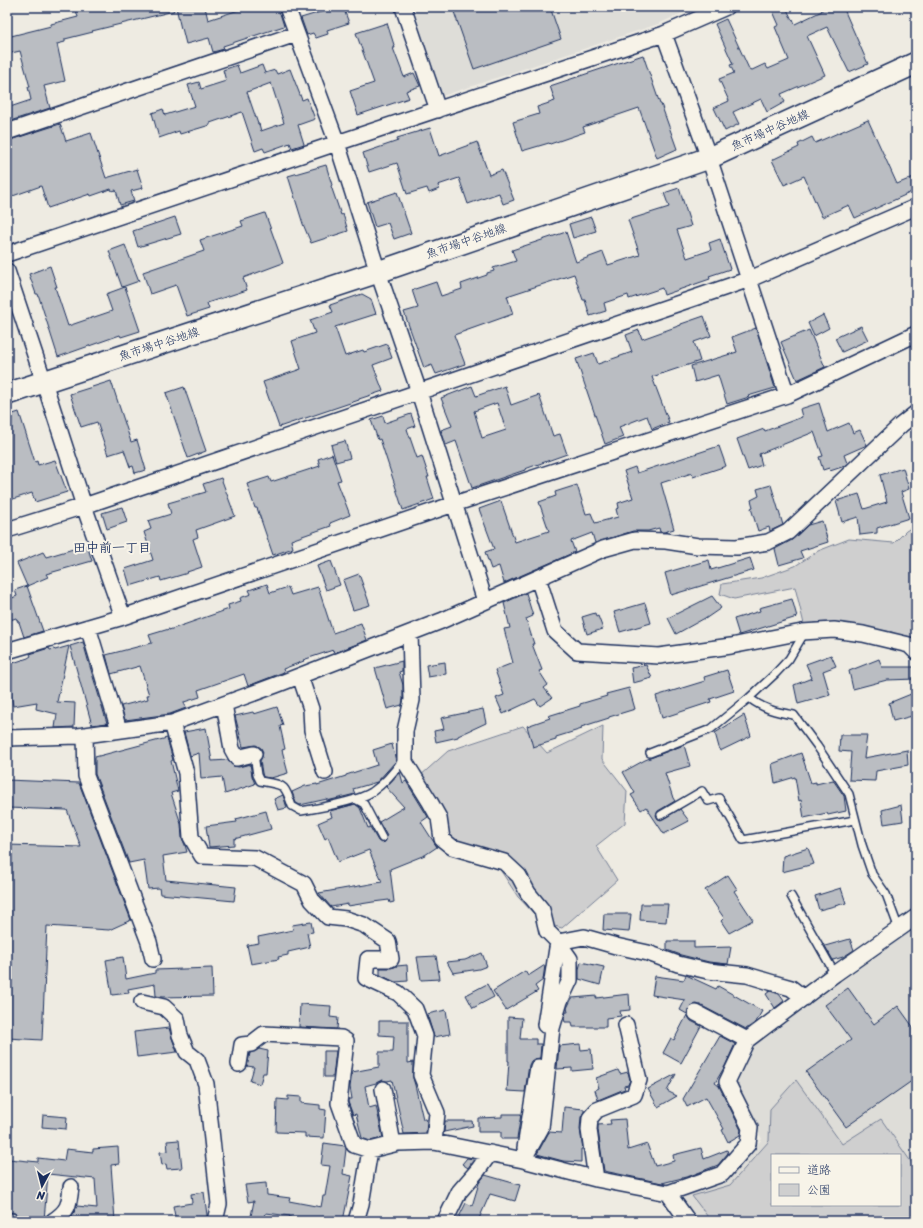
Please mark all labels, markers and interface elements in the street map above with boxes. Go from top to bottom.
street label: 魚市場中谷地線 [727,103,813,157]
street label: 魚市場中谷地線 [423,217,509,265]
street label: 魚市場中谷地線 [116,321,202,367]
district label: 田中前一丁目 [73,536,151,559]
legend [771,1154,901,1206]
text: 道路 [807,1159,831,1181]
north arrow [22,1166,62,1206]
text: 公園 [807,1179,831,1201]
text: N [36,1185,47,1205]

